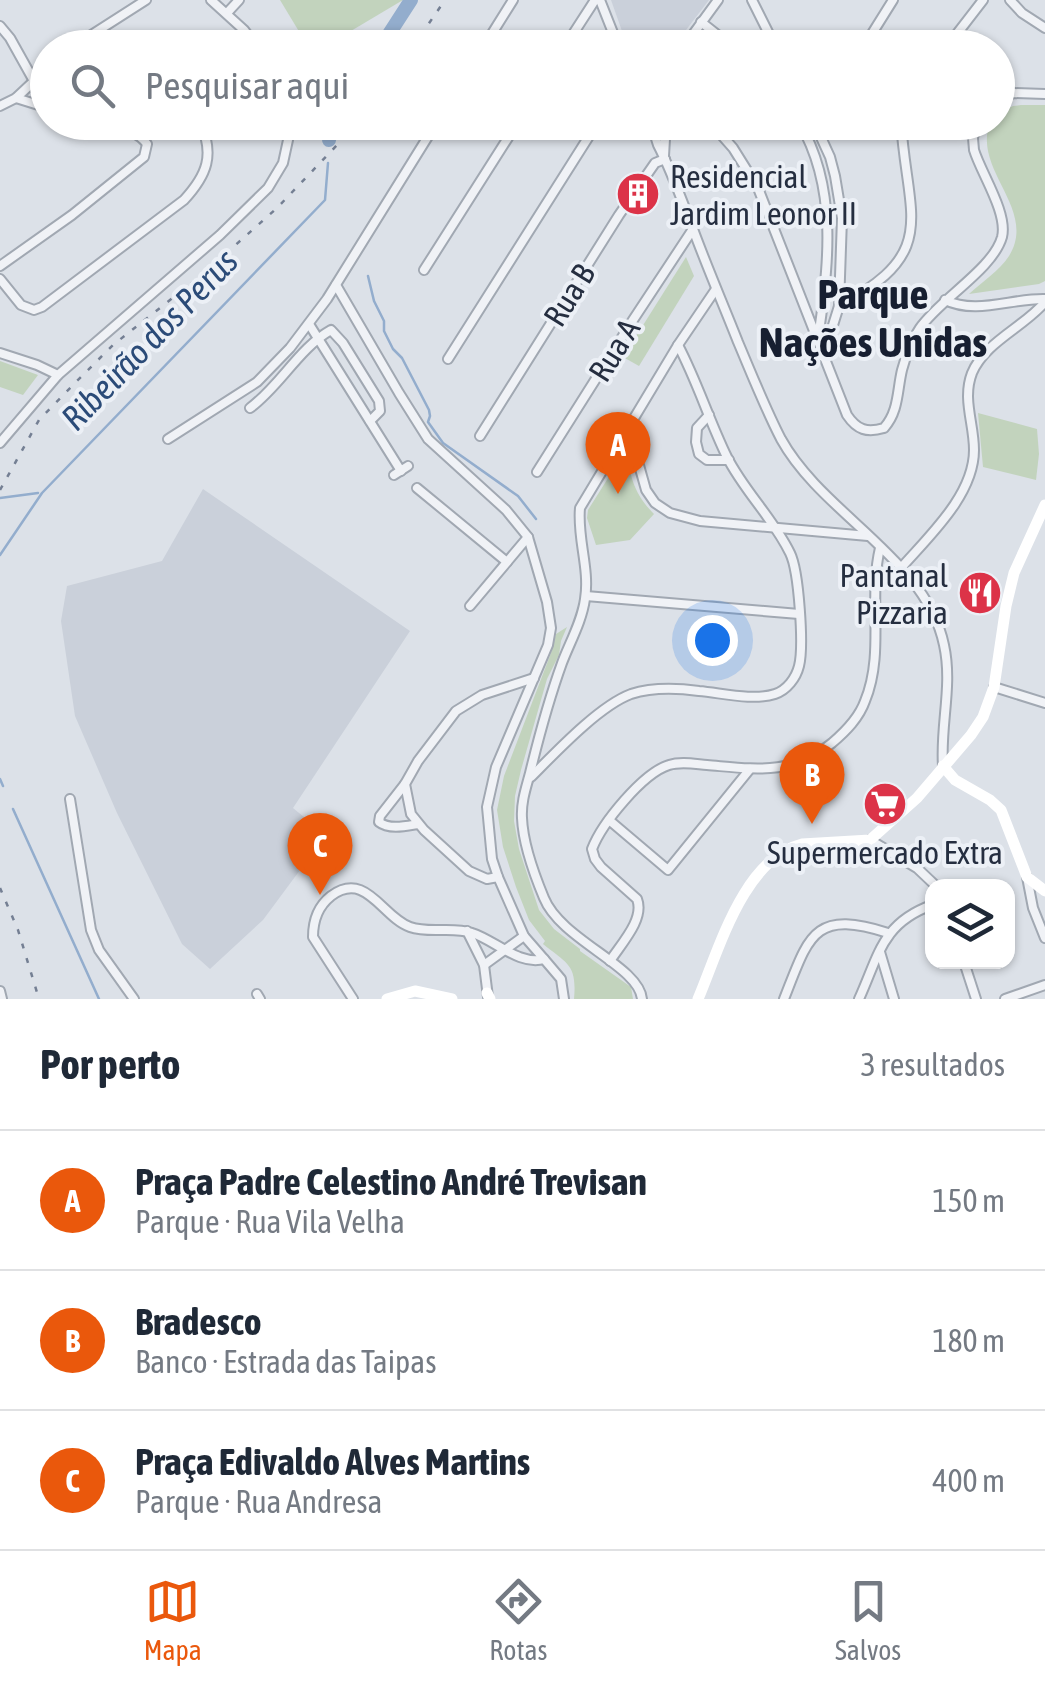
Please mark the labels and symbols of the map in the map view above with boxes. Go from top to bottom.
place label: Residencial Jardim Leonor II [670,158,857,232]
building icon: Residencial Jardim Leonor II [615,171,661,217]
water label: Ribeirão dos Perus [53,240,245,438]
street label: Rua B [536,257,602,333]
district label: Parque Nações Unidas [759,270,987,366]
street label: Rua A [581,312,647,388]
pin: A [586,412,650,494]
place label: Pantanal Pizzaria [840,557,949,631]
restaurant icon: Pantanal Pizzaria [957,570,1003,616]
your location [687,615,738,666]
pin: B [780,742,844,824]
supermarket icon: Supermercado Extra [862,781,908,827]
pin: C [288,812,352,895]
place label: Supermercado Extra [767,834,1003,871]

